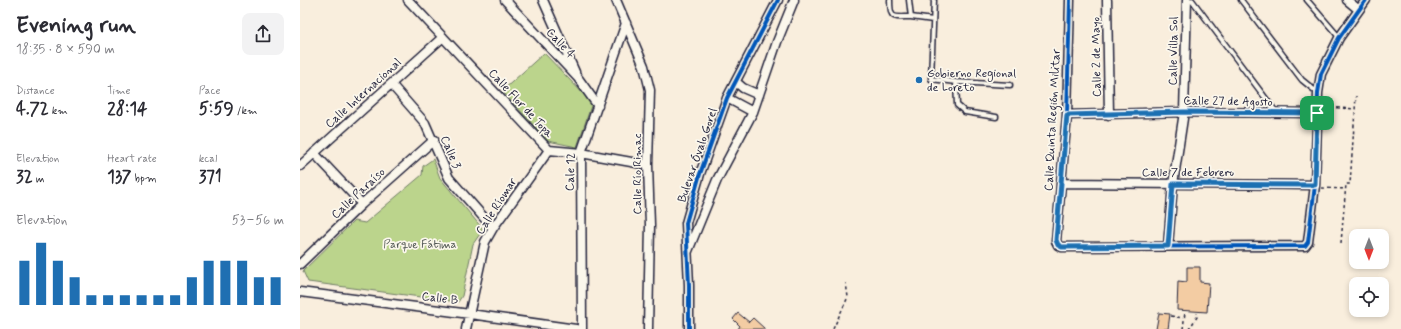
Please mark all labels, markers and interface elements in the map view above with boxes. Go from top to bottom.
text: Evening run [16,12,136,40]
button: share [242,13,284,55]
street label: Calle 2 de Mayo [1088,16,1106,97]
street label: Calle Villa Sol [1165,16,1183,86]
street label: Calle 4 [542,25,578,62]
text: 18:35 · 8 × 590 m [16,41,115,58]
street label: Calle Quinta Región Militar [1041,48,1066,192]
street label: Calle Internacional [322,55,405,132]
street label: Calle Flor de Topa [484,66,557,142]
place label: Gobierno Regional de Loreto [927,66,1016,96]
marker: Gobierno Regional de Loreto [914,75,924,85]
text: Distance [16,84,55,98]
text: Time [107,84,130,98]
text: Pace [199,84,221,98]
street label: Calle 27 de Agosto [1183,93,1273,111]
pin [1300,96,1334,130]
text: 4.72 [16,98,49,120]
text: 28:14 [107,98,147,120]
text: 5:59 [199,98,234,120]
icon: arrive [1306,102,1328,124]
text: km [49,104,68,118]
text: /km [234,104,258,118]
street label: Bulevar Óvalo Gorel [674,106,722,205]
street label: Calle 3 [436,133,464,172]
street label: Calle Río Rimac [630,133,646,214]
text: Elevation [16,152,59,166]
text: Heart rate [107,152,157,166]
text: kcal [199,152,217,166]
street label: Cale 12 [562,153,580,191]
street label: Calle Paraíso [328,165,389,223]
street label: Calle 7 de Febrero [1142,165,1235,181]
text: 32 [16,166,33,188]
text: 137 [107,166,132,188]
text: 371 [199,166,222,188]
text: m [33,172,44,186]
text: bpm [132,172,157,186]
street label: Calle Ríomar [472,175,521,238]
text: Elevation [16,212,67,229]
text: 53–56 m [232,212,284,229]
north arrow [1349,229,1389,269]
map controls [1349,229,1389,317]
park label: Parque Fátima [383,237,457,253]
button: locate [1349,277,1389,317]
street label: Calle B [421,289,459,309]

